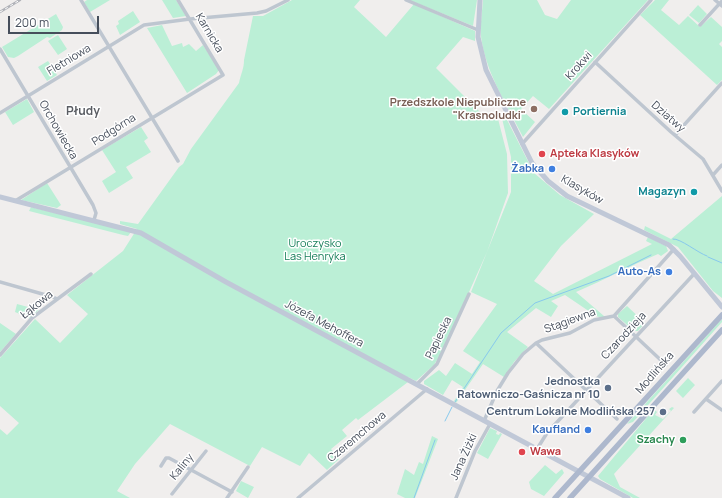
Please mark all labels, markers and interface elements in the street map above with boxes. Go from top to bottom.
scale bar [10,8,101,34]
street label: Karnicka [192,11,226,55]
text: 200 m [15,14,49,31]
street label: Fletniowa [45,42,93,78]
street label: Krokwi [563,49,595,83]
place label: Przedszkole Niepubliczne "Krasnoludki" [390,96,526,122]
street label: Orchowiecka [36,98,80,162]
street label: Dziatwy [648,99,688,135]
marker: Przedszkole Niepubliczne "Krasnoludki" [529,104,539,114]
district label: Płudy [66,105,100,119]
place label: Portiernia [573,105,626,119]
marker: Portiernia [560,107,570,117]
street label: Podgórna [90,111,138,149]
place label: Apteka Klasyków [550,147,639,161]
marker: Apteka Klasyków [537,149,547,159]
place label: Żabka [511,162,544,176]
marker: Żabka [547,164,557,174]
street label: Klasyków [559,173,605,207]
place label: Magazyn [638,185,686,199]
marker: Magazyn [689,187,699,197]
park label: Uroczysko Las Henryka [284,237,346,263]
place label: Auto-As [618,265,661,279]
marker: Auto-As [664,267,674,277]
street label: Łąkowa [18,288,56,322]
street label: Józefa Mehoffera [282,298,366,350]
street label: Stągiewna [543,306,597,336]
street label: Czarodzieja [599,310,649,362]
street label: Papieska [423,315,455,361]
street label: Modlińska [633,349,677,397]
place label: Jednostka Ratowniczo-Gaśnicza nr 10 [457,375,600,401]
marker: Jednostka Ratowniczo-Gaśnicza nr 10 [603,383,613,393]
place label: Centrum Lokalne Modlińska 257 [486,405,655,419]
marker: Centrum Lokalne Modlińska 257 [658,407,668,417]
street label: Czeremchowa [325,409,389,465]
place label: Kaufland [532,423,580,437]
marker: Kaufland [583,425,593,435]
street label: Jana Żiżki [448,432,480,482]
place label: Szachy [637,433,675,447]
marker: Szachy [678,435,688,445]
place label: Wawa [530,445,561,459]
marker: Wawa [517,447,527,457]
street label: Kaliny [167,451,197,483]

